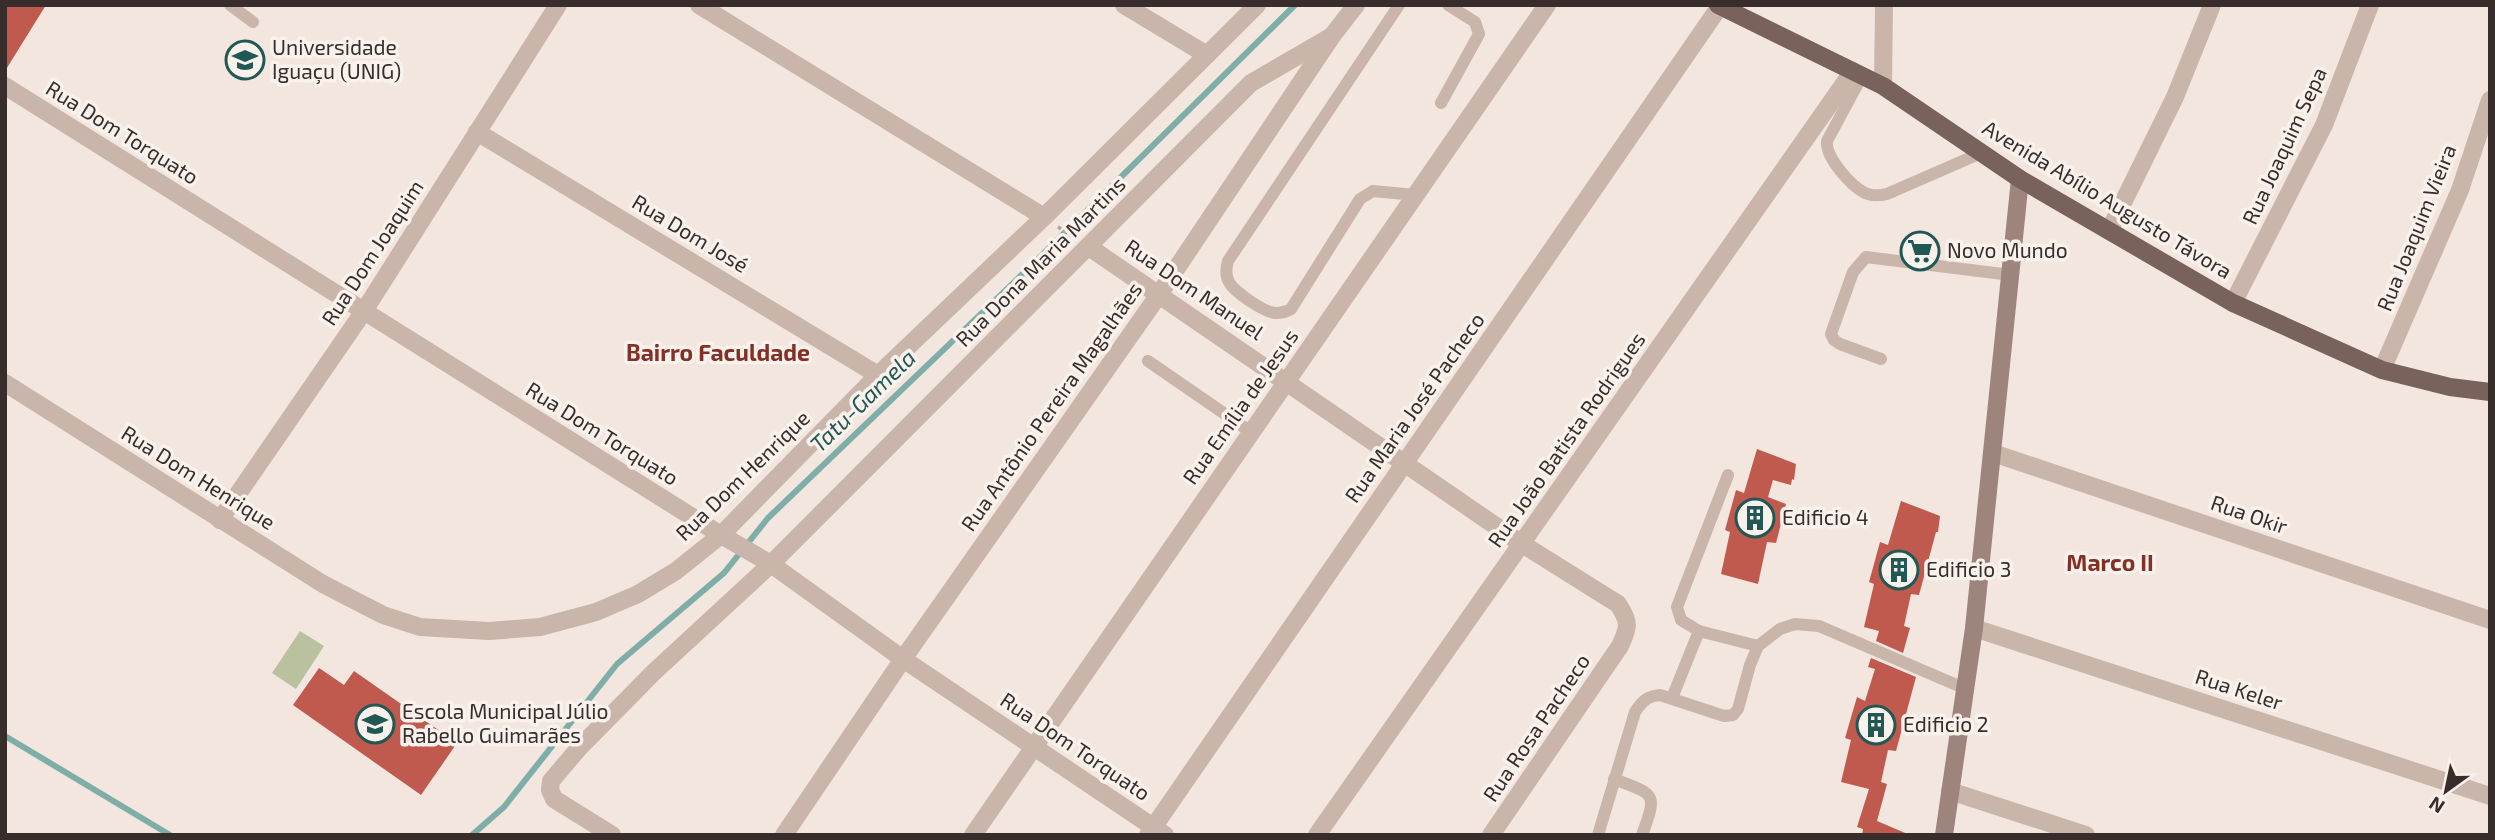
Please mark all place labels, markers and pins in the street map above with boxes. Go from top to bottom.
place label: Universidade Iguaçu (UNIG) [272,34,401,85]
school or university icon: Universidade Iguaçu (UNIG) [224,39,266,81]
supermarket icon: Novo Mundo [1899,230,1941,272]
place label: Novo Mundo [1947,237,2068,262]
building icon: Edificio 4 [1734,497,1776,539]
place label: Edificio 4 [1782,504,1869,529]
building icon: Edificio 3 [1878,549,1920,591]
place label: Edificio 3 [1926,556,2012,581]
place label: Escola Municipal Júlio Rabello Guimarães [402,698,608,747]
school or university icon: Escola Municipal Júlio Rabello Guimarães [354,703,396,745]
building icon: Edificio 2 [1855,704,1897,746]
place label: Edificio 2 [1903,711,1989,736]

